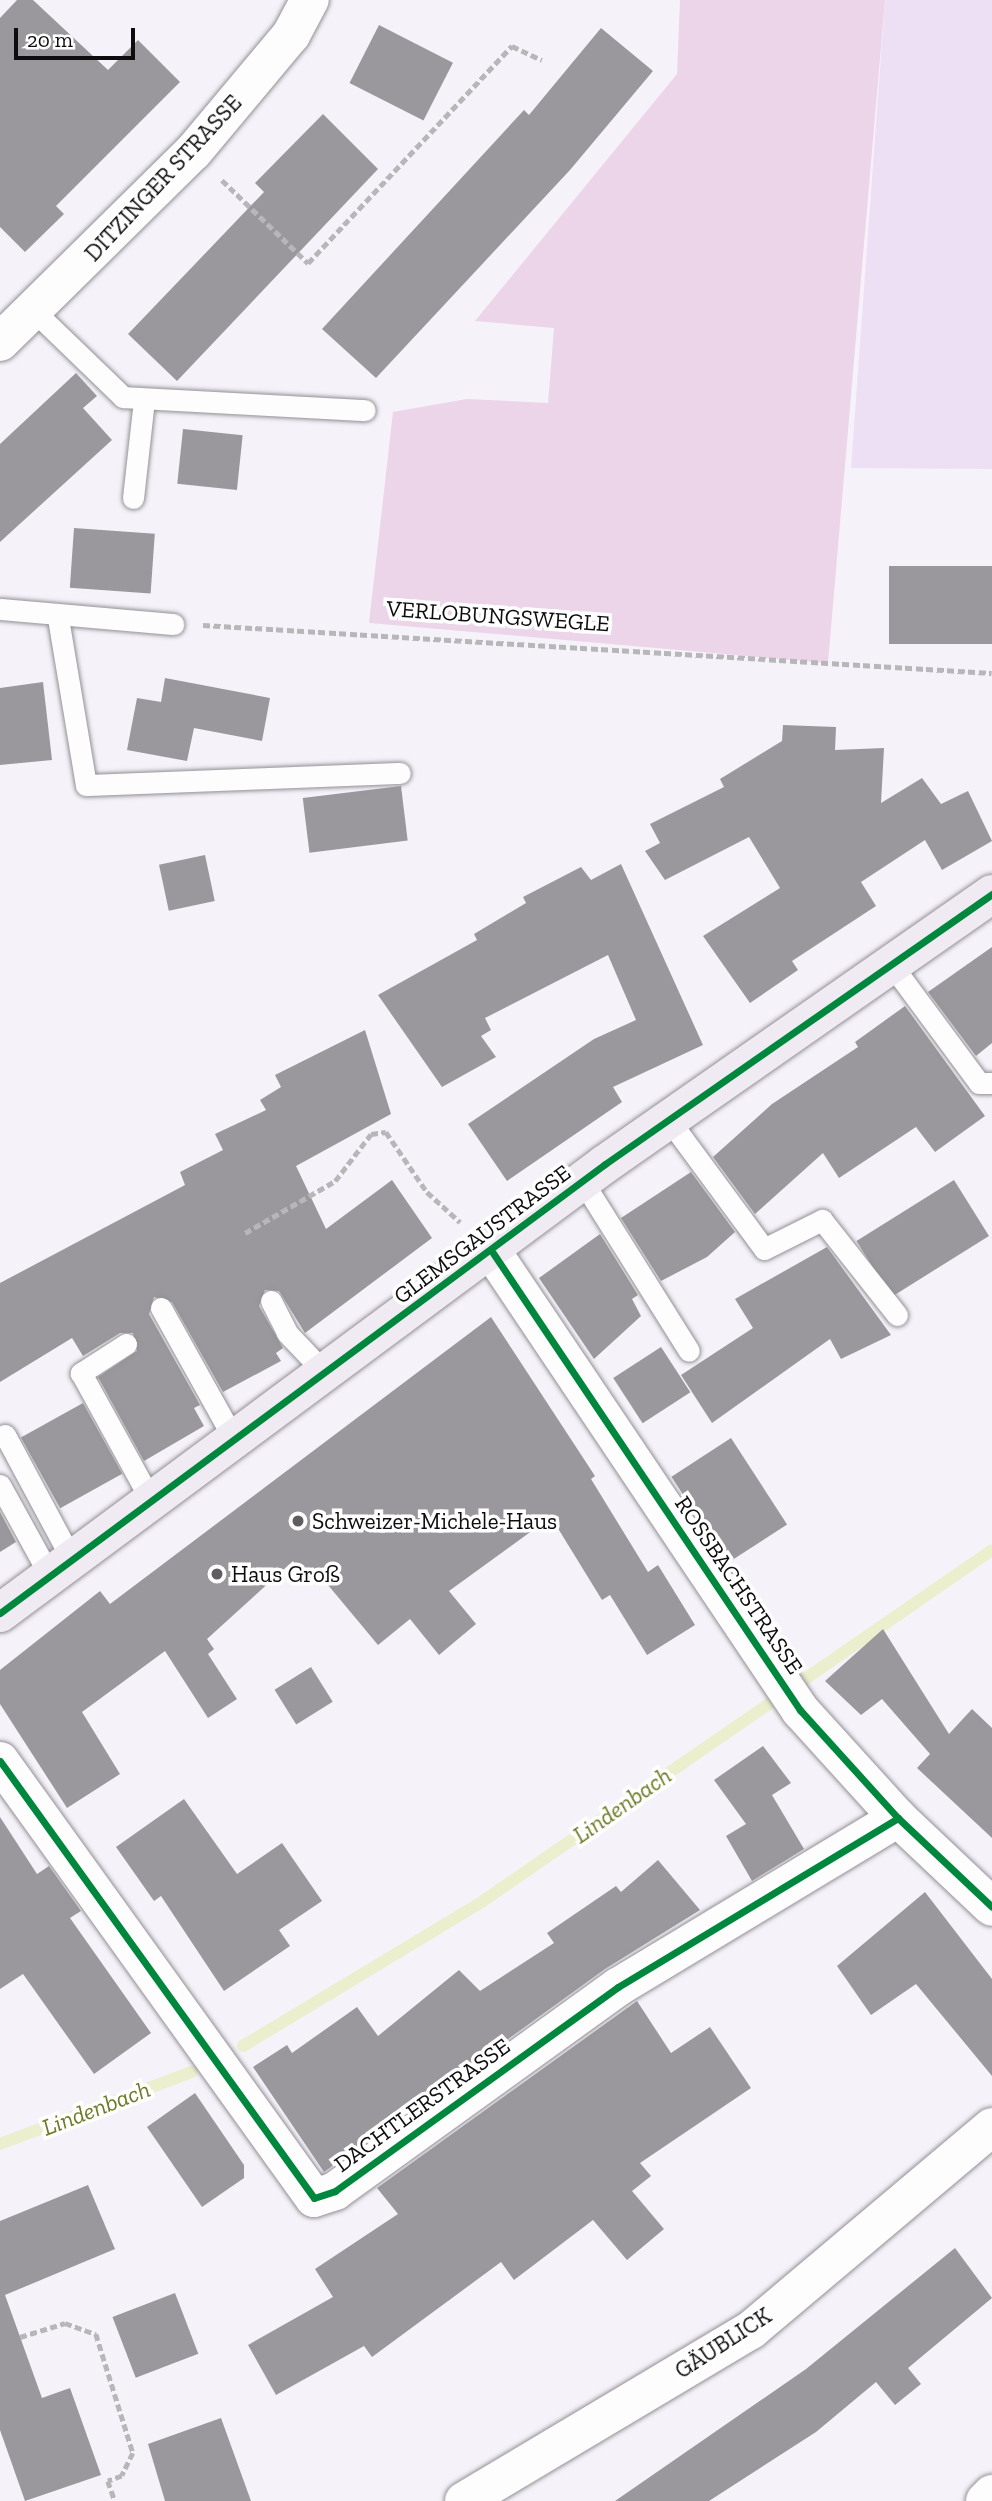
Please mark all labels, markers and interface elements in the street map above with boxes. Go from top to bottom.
scale bar [18,14,138,58]
text: 20 m [27,27,73,52]
street label: DITZINGER STRASSE [79,89,247,267]
street label: VERLOBUNGSWEGLE [386,594,610,638]
street label: GLEMSGAUSTRASSE [388,1159,576,1309]
street label: ROSSBACHSTRASSE [669,1491,809,1679]
place label: Schweizer-Michele-Haus [312,1507,557,1535]
marker: Schweizer-Michele-Haus [290,1513,306,1529]
place label: Haus Groß [231,1560,340,1588]
marker: Haus Groß [209,1566,225,1582]
water label: Lindenbach [567,1761,677,1849]
street label: DACHTLERSTRASSE [329,2032,515,2178]
water label: Lindenbach [38,2074,154,2142]
street label: GÄUBLICK [670,2302,776,2384]

